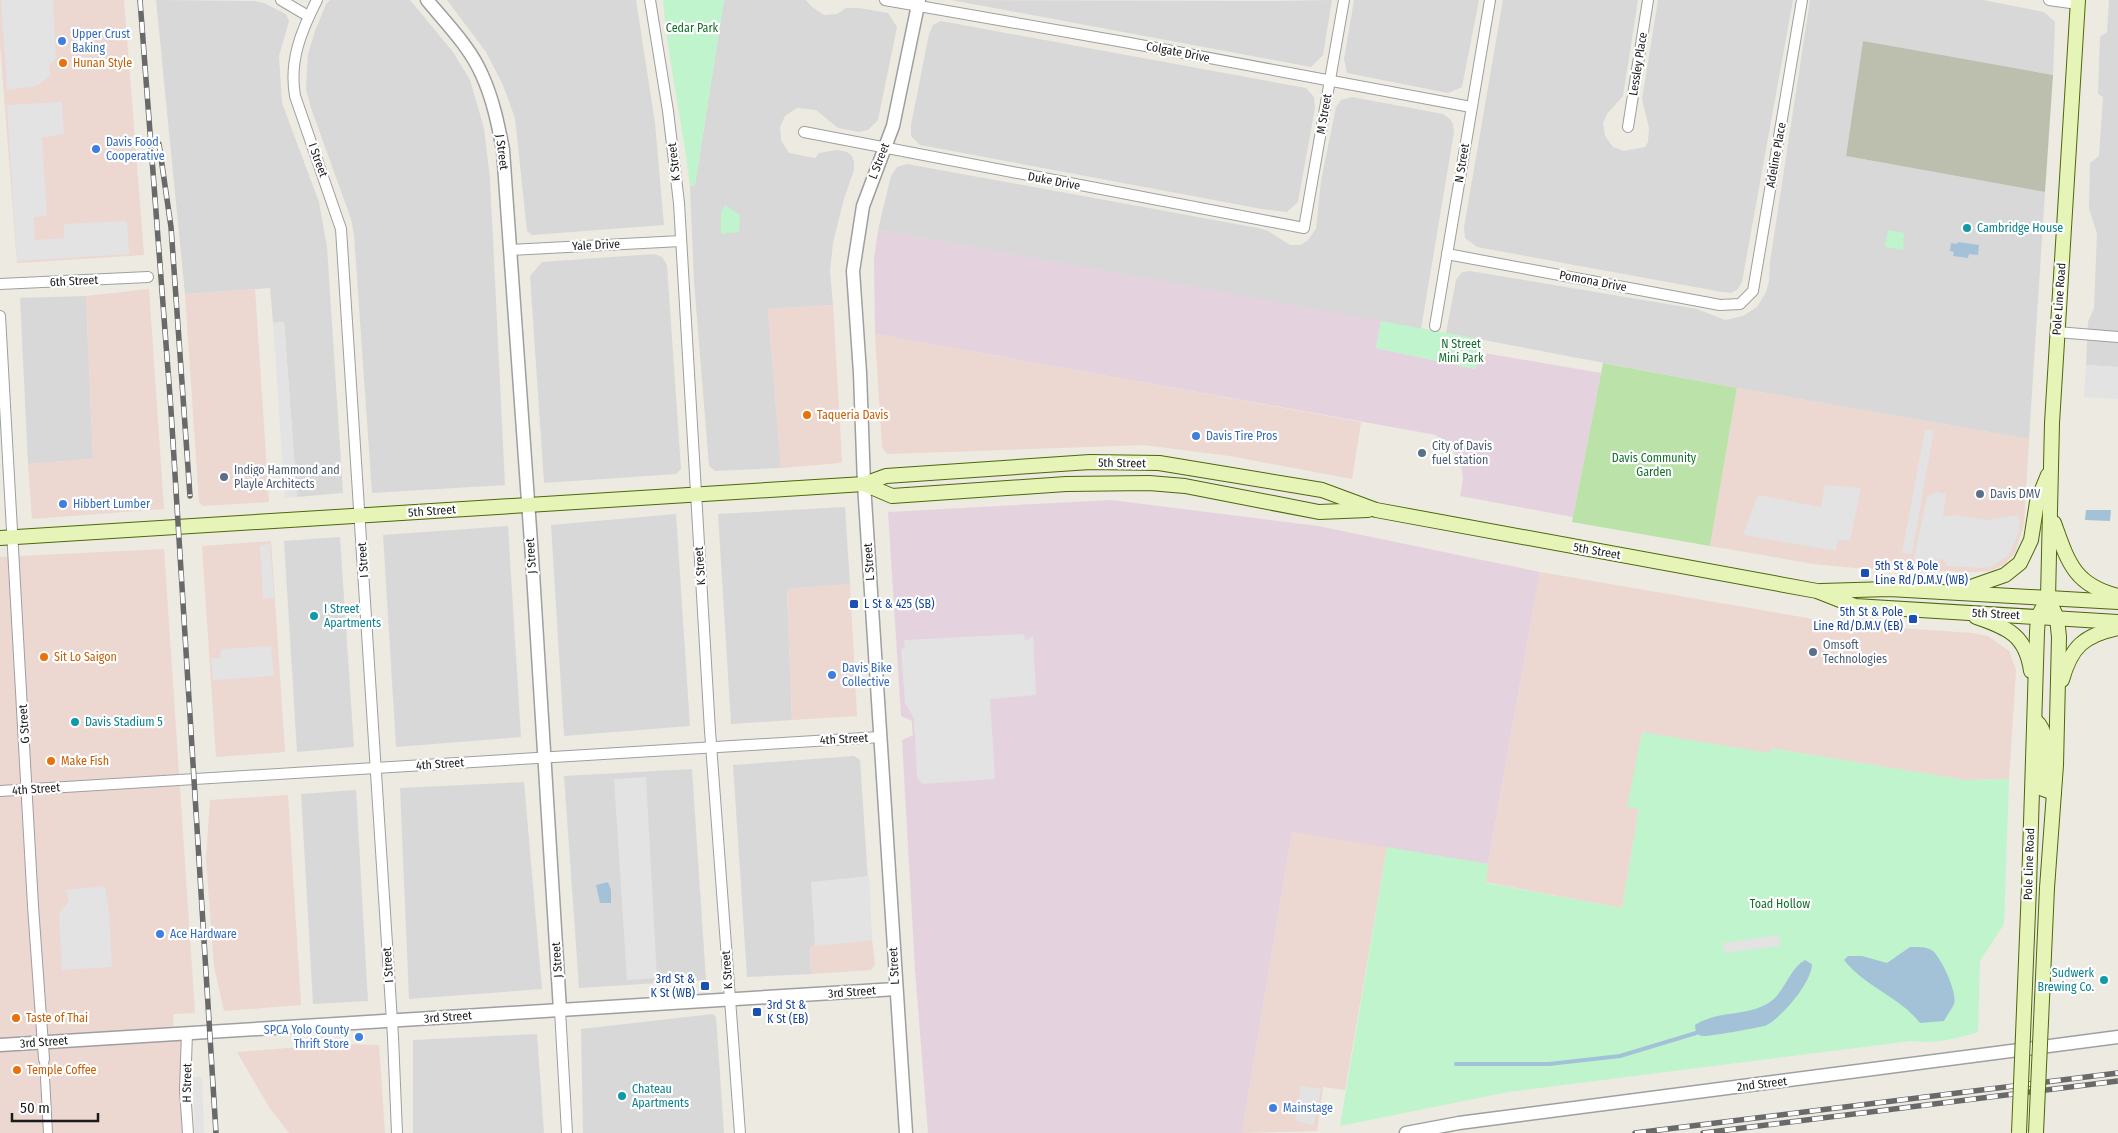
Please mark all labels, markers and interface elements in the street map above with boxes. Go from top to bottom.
park label: Cedar Park [666,21,719,35]
place label: Upper Crust Baking [72,27,130,55]
street label: Lessley Place [1626,31,1650,97]
marker: Upper Crust Baking [56,35,68,47]
street label: Colgate Drive [1145,39,1211,65]
place label: Hunan Style [73,56,132,70]
marker: Hunan Style [57,57,69,69]
street label: M Street [1314,93,1334,135]
street label: Adeline Place [1763,121,1789,189]
street label: J Street [493,133,511,171]
place label: Davis Food Cooperative [106,135,165,163]
street label: I Street [305,141,331,179]
street label: L Street [866,141,892,181]
street label: K Street [665,142,683,182]
street label: N Street [1452,142,1472,184]
marker: Davis Food Cooperative [90,143,102,155]
street label: Duke Drive [1027,169,1081,193]
place label: Cambridge House [1977,221,2063,235]
marker: Cambridge House [1961,222,1973,234]
street label: Yale Drive [572,237,620,253]
street label: Pole Line Road [2049,262,2069,336]
street label: Pomona Drive [1558,268,1628,294]
street label: 6th Street [49,273,99,289]
park label: N Street Mini Park [1438,337,1484,365]
place label: Taqueria Davis [817,408,888,422]
marker: Taqueria Davis [801,409,813,421]
place label: Davis Tire Pros [1206,429,1277,443]
marker: Davis Tire Pros [1190,430,1202,442]
place label: City of Davis fuel station [1432,439,1492,467]
marker: City of Davis fuel station [1416,447,1428,459]
park label: Davis Community Garden [1612,451,1697,479]
street label: 5th Street [1098,456,1146,470]
place label: Indigo Hammond and Playle Architects [234,463,340,491]
marker: Indigo Hammond and Playle Architects [218,471,230,483]
place label: Davis DMV [1990,487,2041,501]
marker: Davis DMV [1974,488,1986,500]
place label: Hibbert Lumber [73,497,151,511]
marker: Hibbert Lumber [57,498,69,510]
street label: 5th Street [408,502,456,520]
street label: J Street [523,538,539,574]
street label: 5th Street [1572,540,1622,562]
street label: I Street [355,542,371,578]
street label: L Street [861,543,877,581]
street label: K Street [692,546,708,586]
place label: 5th St & Pole Line Rd/D.M.V (WB) [1875,559,1969,587]
marker: 5th St & Pole Line Rd/D.M.V (WB) [1859,567,1871,579]
place label: L St & 425 (SB) [864,597,935,611]
marker: L St & 425 (SB) [848,598,860,610]
place label: I Street Apartments [324,602,381,630]
place label: 5th St & Pole Line Rd/D.M.V (EB) [1813,605,1903,633]
street label: 5th Street [1972,606,2020,622]
marker: I Street Apartments [308,610,320,622]
marker: 5th St & Pole Line Rd/D.M.V (EB) [1907,613,1919,625]
place label: Omsoft Technologies [1823,638,1887,666]
marker: Omsoft Technologies [1807,646,1819,658]
place label: Sit Lo Saigon [54,650,117,664]
marker: Sit Lo Saigon [38,651,50,663]
place label: Davis Bike Collective [842,661,892,689]
marker: Davis Bike Collective [826,669,838,681]
street label: G Street [16,704,32,744]
place label: Davis Stadium 5 [85,715,163,729]
marker: Davis Stadium 5 [69,716,81,728]
street label: 4th Street [819,731,869,747]
place label: Make Fish [61,754,109,768]
marker: Make Fish [45,755,57,767]
street label: 4th Street [415,755,465,773]
street label: 4th Street [11,780,61,798]
street label: Pole Line Road [2021,828,2037,900]
park label: Toad Hollow [1750,897,1810,911]
place label: Ace Hardware [170,927,237,941]
marker: Ace Hardware [154,928,166,940]
street label: J Street [549,942,565,978]
street label: I Street [380,947,396,983]
street label: L Street [886,947,902,985]
street label: K Street [719,950,735,990]
place label: Sudwerk Brewing Co. [2037,966,2094,994]
place label: 3rd St & K St (WB) [651,972,695,1000]
marker: Sudwerk Brewing Co. [2098,974,2110,986]
marker: 3rd St & K St (WB) [699,980,711,992]
street label: 3rd Street [828,983,877,1001]
place label: 3rd St & K St (EB) [767,998,809,1026]
marker: 3rd St & K St (EB) [751,1006,763,1018]
street label: 3rd Street [424,1008,473,1026]
place label: Taste of Thai [26,1011,88,1025]
marker: Taste of Thai [10,1012,22,1024]
place label: SPCA Yolo County Thrift Store [264,1023,350,1051]
marker: SPCA Yolo County Thrift Store [353,1031,365,1043]
street label: 3rd Street [20,1033,69,1051]
place label: Temple Coffee [27,1063,97,1077]
street label: H Street [180,1063,194,1103]
marker: Temple Coffee [11,1064,23,1076]
street label: 2nd Street [1736,1074,1788,1094]
place label: Chateau Apartments [632,1082,689,1110]
scale bar [12,1090,99,1122]
marker: Chateau Apartments [616,1090,628,1102]
text: 50 m [20,1099,50,1117]
place label: Mainstage [1283,1101,1333,1115]
marker: Mainstage [1267,1102,1279,1114]

